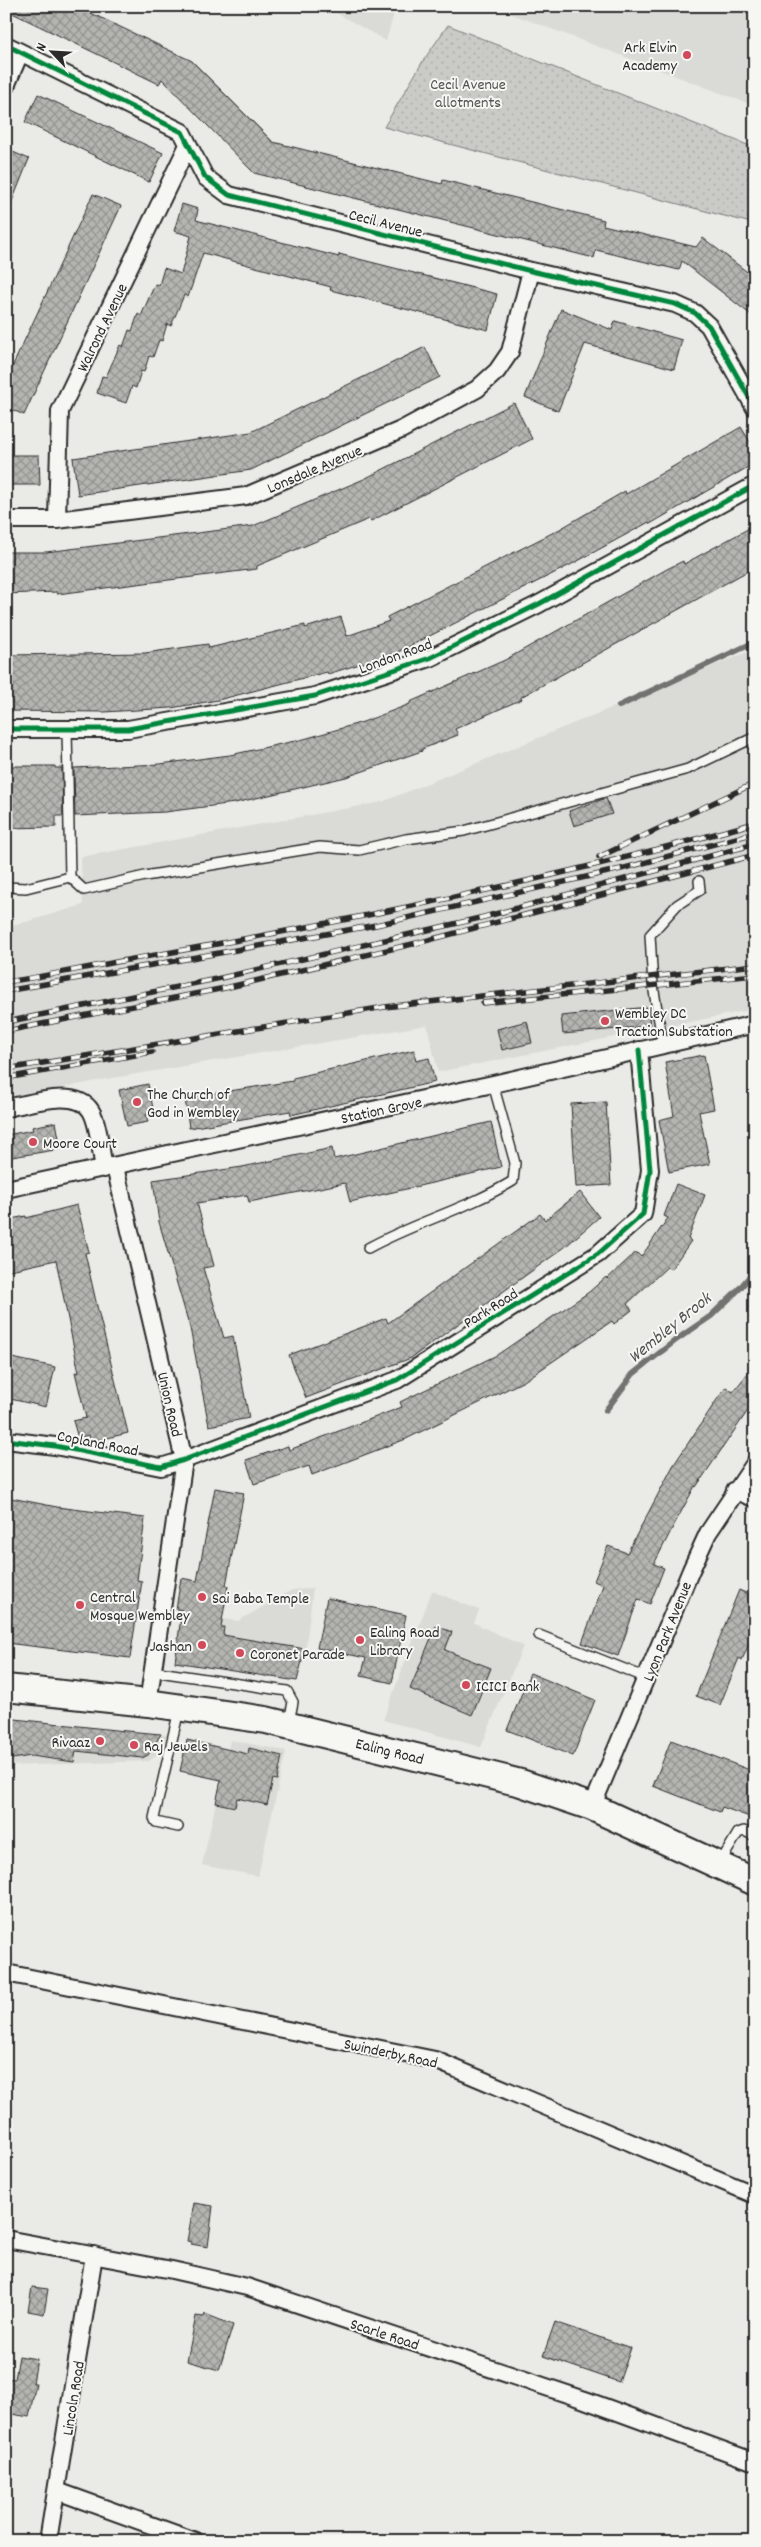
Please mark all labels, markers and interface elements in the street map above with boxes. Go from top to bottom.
north arrow [28,28,78,78]
place label: Ark Elvin Academy [622,37,678,78]
text: N [32,40,53,55]
marker: Ark Elvin Academy [681,49,693,61]
park label: Cecil Avenue allotments [430,74,506,115]
street label: Cecil Avenue [346,204,425,245]
street label: Walrond Avenue [72,280,135,376]
street label: Lonsdale Avenue [264,440,366,501]
street label: London Road [356,633,436,681]
place label: Wembley DC Traction Substation [615,1003,733,1044]
marker: Wembley DC Traction Substation [599,1015,611,1027]
place label: The Church of God in Wembley [147,1084,239,1125]
street label: Station Grove [339,1092,424,1131]
marker: The Church of God in Wembley [131,1096,143,1108]
place label: Moore Court [43,1133,117,1156]
marker: Moore Court [27,1136,39,1148]
street label: Park Road [459,1283,523,1335]
water label: Wembley Brook [624,1287,719,1370]
street label: Union Road [150,1370,187,1439]
street label: Copland Road [55,1425,140,1464]
street label: Lyon Park Avenue [638,1579,699,1685]
place label: Central Mosque Wembley [90,1587,190,1628]
place label: Sai Baba Temple [212,1588,309,1611]
marker: Sai Baba Temple [196,1591,208,1603]
marker: Central Mosque Wembley [74,1599,86,1611]
place label: Ealing Road Library [370,1622,440,1663]
marker: Ealing Road Library [354,1634,366,1646]
place label: Jashan [150,1636,192,1659]
marker: Jashan [196,1639,208,1651]
place label: Coronet Parade [250,1644,345,1667]
marker: Coronet Parade [234,1647,246,1659]
place label: ICICI Bank [476,1676,539,1699]
marker: ICICI Bank [460,1679,472,1691]
place label: Rivaaz [52,1732,90,1755]
street label: Ealing Road [353,1733,426,1772]
marker: Rivaaz [94,1735,106,1747]
place label: Raj Jewels [144,1736,208,1759]
marker: Raj Jewels [128,1739,140,1751]
street label: Swinderby Road [342,2033,439,2076]
street label: Scarle Road [347,2313,422,2357]
street label: Lincoln Road [57,2359,92,2437]

